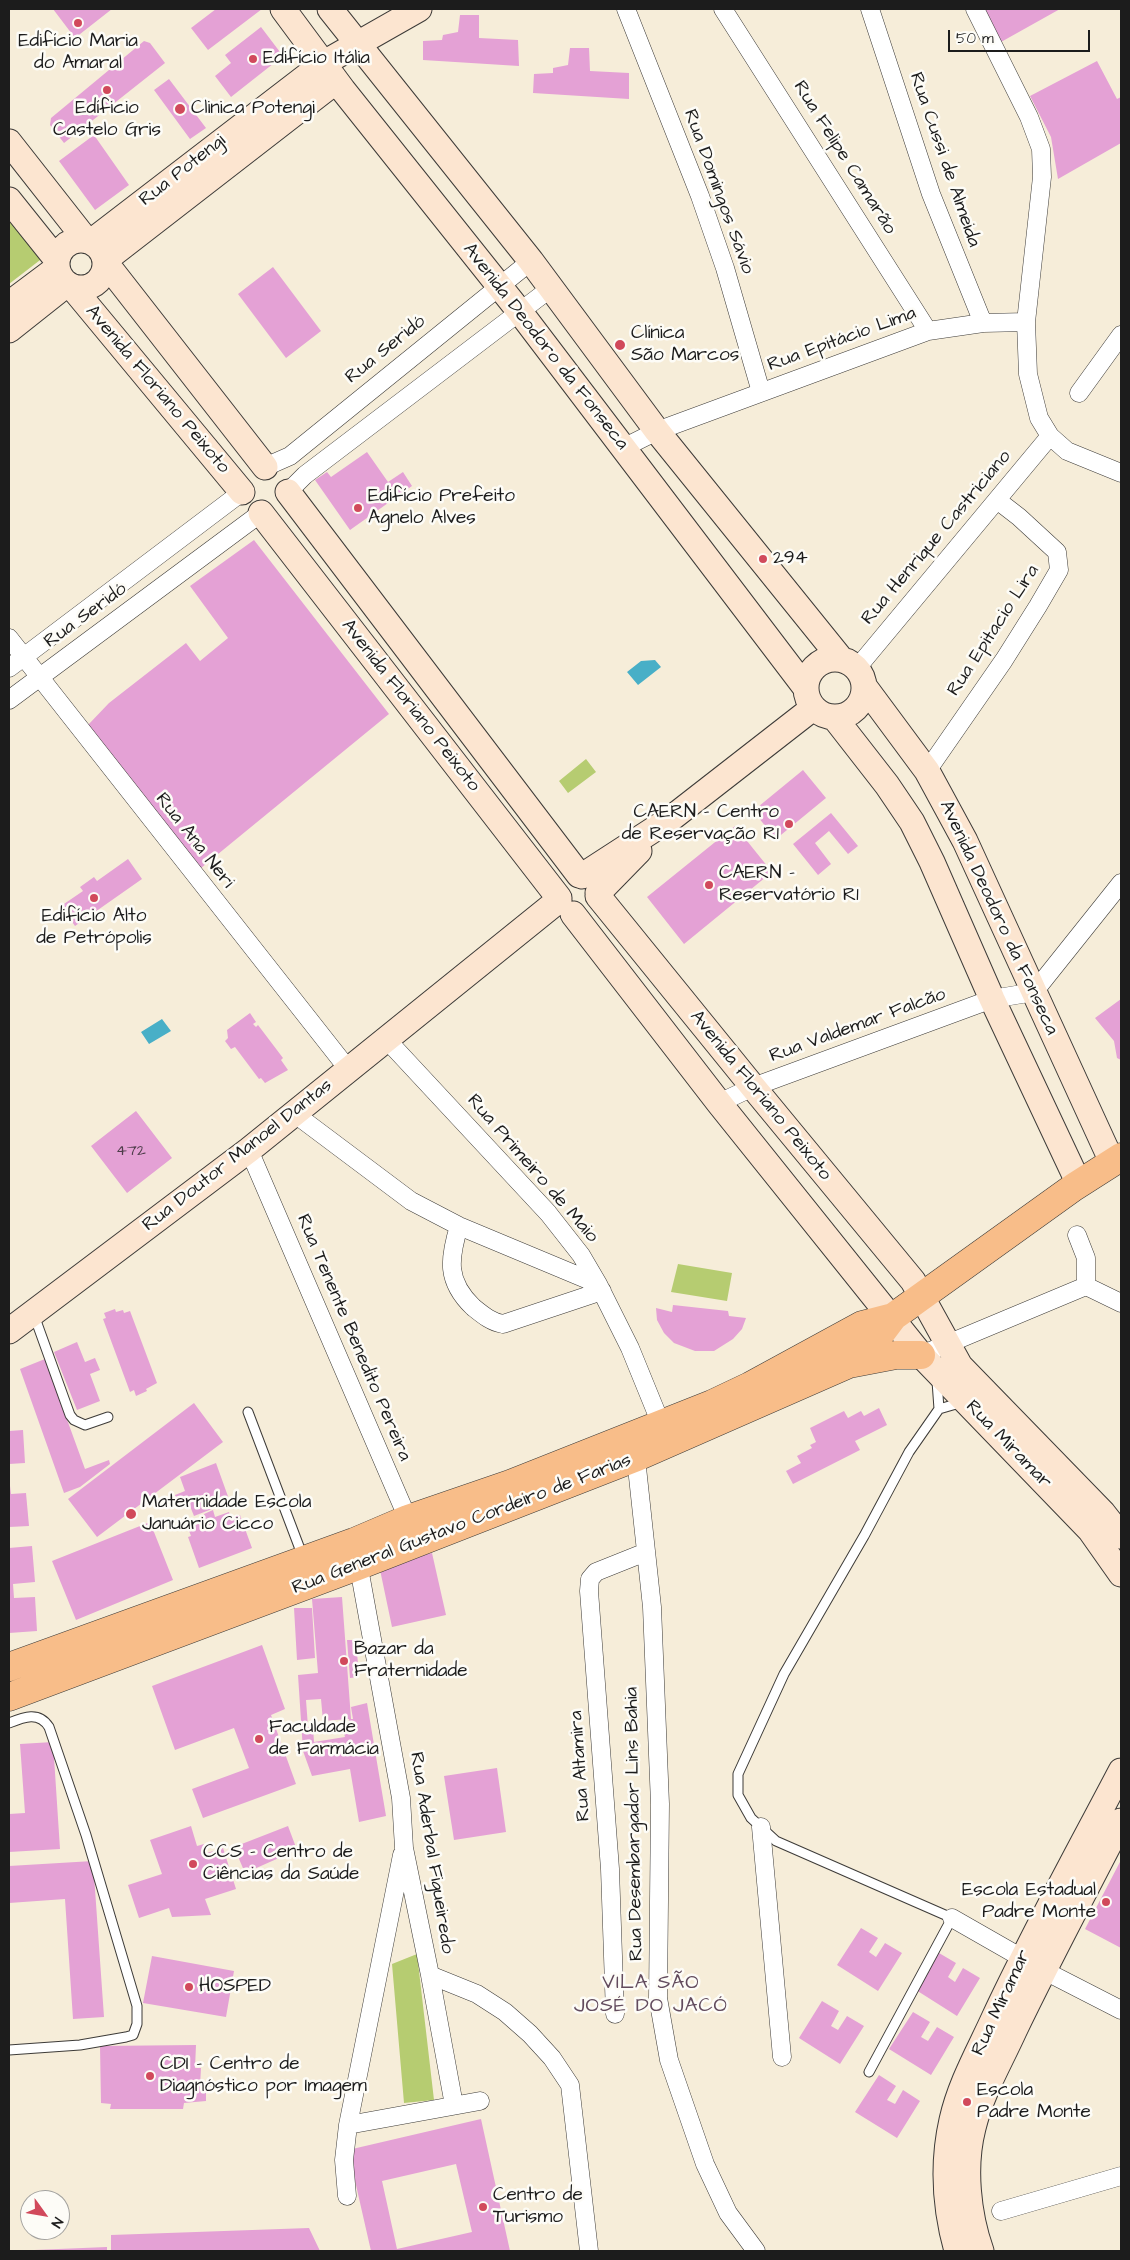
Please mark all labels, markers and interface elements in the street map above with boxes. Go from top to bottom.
marker: Edifício Maria do Amaral [72,17,84,29]
scale bar [950,20,1092,52]
text: 50 m [956,28,994,49]
place label: Edifício Maria do Amaral [18,31,138,75]
place label: Edifício Itália [263,48,370,70]
marker: Edifício Itália [247,53,259,65]
street label: Rua Cussi de Almeida [903,70,985,250]
street label: Rua Felipe Camarão [788,77,900,239]
marker: Edíficio Castelo Gris [101,84,113,96]
place label: Edíficio Castelo Gris [53,98,161,142]
place label: Clinica Potengi [191,98,315,120]
marker: Clinica Potengi [173,102,187,116]
street label: Rua Domingos Sávio [678,107,758,277]
street label: Rua Potengi [135,130,231,212]
street label: Avenida Deodoro da Fonseca [457,239,633,455]
street label: Avenida Floriano Peixoto [80,301,234,479]
street label: Rua Epitácio Lima [765,303,919,377]
street label: Rua Seridó [341,311,431,389]
place label: Clínica São Marcos [631,323,739,367]
marker: Clínica São Marcos [613,338,627,352]
street label: Rua Henrique Castriciano [857,446,1017,630]
place label: Edifício Prefeito Agnelo Alves [368,486,515,530]
marker: Edifício Prefeito Agnelo Alves [352,502,364,514]
place label: 294 [773,548,808,570]
marker: 294 [757,553,769,565]
street label: Rua Epitacio Lira [943,561,1045,701]
street label: Rua Seridó [40,578,132,654]
street label: Avenida Floriano Peixoto [336,615,484,797]
street label: Rua Ana Neri [150,789,238,893]
street label: Avenida Deodoro da Fonseca [934,797,1062,1039]
place label: CAERN - Centro de Reservação R1 [622,802,779,846]
marker: CAERN - Centro de Reservação R1 [783,818,795,830]
place label: CAERN - Reservatório R1 [719,863,859,907]
marker: CAERN - Reservatório R1 [703,879,715,891]
marker: Edifício Alto de Petrópolis [88,892,100,904]
place label: Edifício Alto de Petrópolis [36,906,152,950]
street label: Rua Valdemar Falcão [767,984,949,1068]
street label: Avenida Floriano Peixoto [684,1006,836,1186]
street label: Rua Doutor Manoel Dantas [139,1075,337,1237]
street label: Rua Primeiro de Maio [461,1090,603,1248]
house number: 472 [116,1142,146,1162]
street label: Rua Tenente Benedito Pereira [291,1211,415,1465]
street label: Rua Miramar [960,1396,1056,1494]
street label: Rua General Gustavo Cordeiro de Farias [289,1450,635,1600]
place label: Maternidade Escola Januário Cicco [142,1492,311,1536]
marker: Maternidade Escola Januário Cicco [124,1507,138,1521]
place label: Bazar da Fraternidade [354,1639,468,1683]
marker: Bazar da Fraternidade [338,1655,350,1667]
street label: Rua Desembargador Lins Bahia [621,1687,649,1961]
street label: Rua Altamira [566,1710,596,1822]
place label: Faculdade de Farmácia [269,1717,379,1761]
marker: Faculdade de Farmácia [253,1733,265,1745]
street label: Rua Aderbal Figueiredo [404,1751,458,1955]
place label: CCS - Centro de Ciências da Saúde [203,1842,359,1886]
marker: CCS - Centro de Ciências da Saúde [187,1858,199,1870]
place label: Escola Estadual Padre Monte [962,1880,1096,1924]
marker: Escola Estadual Padre Monte [1100,1896,1112,1908]
street label: Rua Miramar [968,1946,1036,2060]
district label: VILA SÃO JOSÉ DO JACÓ [572,1972,730,2019]
place label: HOSPED [199,1976,271,1998]
marker: HOSPED [183,1981,195,1993]
place label: CDI - Centro de Diagnóstico por Imagem [160,2054,367,2098]
marker: CDI - Centro de Diagnóstico por Imagem [144,2070,156,2082]
place label: Escola Padre Monte [977,2080,1091,2124]
marker: Escola Padre Monte [961,2096,973,2108]
place label: Centro de Turismo [493,2185,583,2229]
north arrow [20,2190,70,2240]
marker: Centro de Turismo [477,2201,489,2213]
text: N [46,2213,68,2231]

